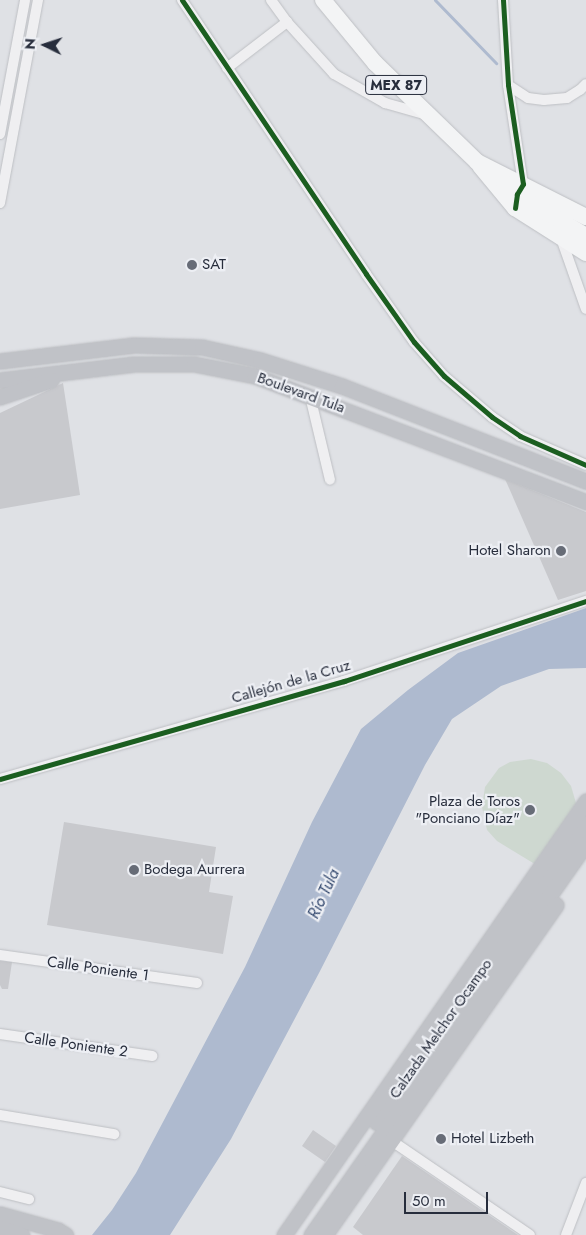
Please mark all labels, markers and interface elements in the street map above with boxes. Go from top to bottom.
north arrow [20,20,70,70]
text: N [20,38,40,50]
road number: MEX 87 [365,74,427,96]
place label: SAT [202,256,226,274]
marker: SAT [186,259,198,271]
street label: Boulevard Tula [255,369,347,417]
place label: Hotel Sharon [469,542,551,560]
marker: Hotel Sharon [555,545,567,557]
street label: Callejón de la Cruz [230,656,352,708]
place label: Plaza de Toros "Ponciano Díaz" [415,792,520,827]
marker: Plaza de Toros "Ponciano Díaz" [524,804,536,816]
place label: Bodega Aurrera [144,861,245,879]
marker: Bodega Aurrera [128,864,140,876]
water label: Río Tula [304,866,344,922]
street label: Calle Poniente 1 [46,953,150,985]
street label: Calzada Melchor Ocampo [386,956,496,1102]
street label: Calle Poniente 2 [23,1029,129,1061]
place label: Hotel Lizbeth [451,1130,534,1148]
marker: Hotel Lizbeth [435,1133,447,1145]
scale bar [406,1182,490,1214]
text: 50 m [412,1190,446,1212]

